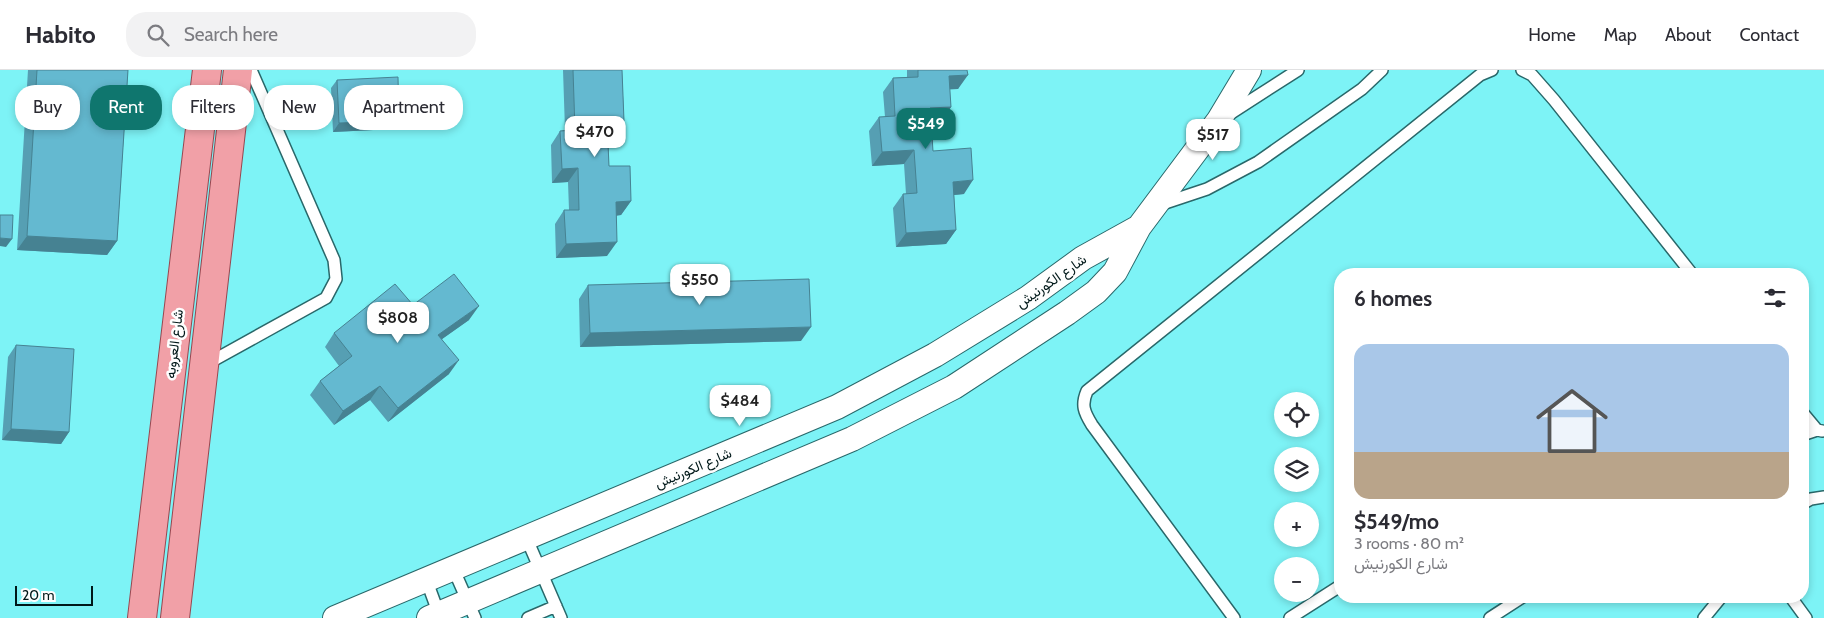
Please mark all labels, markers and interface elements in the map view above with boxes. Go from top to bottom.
search box [126,12,476,57]
text: Habito [25,20,96,49]
icon: search [144,21,172,49]
text: Search here [184,23,278,46]
text: Home [1528,24,1576,46]
text: Map [1604,24,1637,46]
text: About [1665,24,1711,46]
text: Contact [1739,24,1799,46]
chip: Buy [15,85,80,130]
chip: Rent [90,85,162,130]
chip: Filters [172,85,254,130]
chip: New [264,85,334,130]
chip: Apartment [344,85,463,130]
pin: $549 [896,108,956,150]
text: $549 [908,114,944,133]
pin: $470 [565,116,625,158]
pin: $517 [1183,118,1243,161]
text: $470 [576,122,614,141]
text: $517 [1197,125,1229,144]
street label: شارع الكورنيش [1012,250,1091,314]
pin: $550 [670,264,730,306]
text: $550 [681,270,719,289]
icon: filters [1761,284,1789,312]
text: 6 homes [1354,286,1432,311]
pin: $808 [368,302,428,344]
street label: شارع العروبه [161,308,189,380]
text: $808 [378,308,418,327]
icon: home [1527,376,1617,466]
pin: $484 [710,384,770,427]
text: $484 [721,391,759,410]
map controls [1274,392,1319,602]
button: locate [1274,392,1319,437]
street label: شارع الكورنيش [652,444,735,494]
button: layers [1274,447,1319,492]
button: + [1274,502,1319,547]
text: $549/mo [1354,509,1439,534]
text: 3 rooms · 80 m² [1354,534,1464,553]
text: شارع الكورنيش [1354,554,1448,573]
button: − [1274,557,1319,602]
scale bar [15,583,92,606]
text: 20 m [22,586,55,604]

